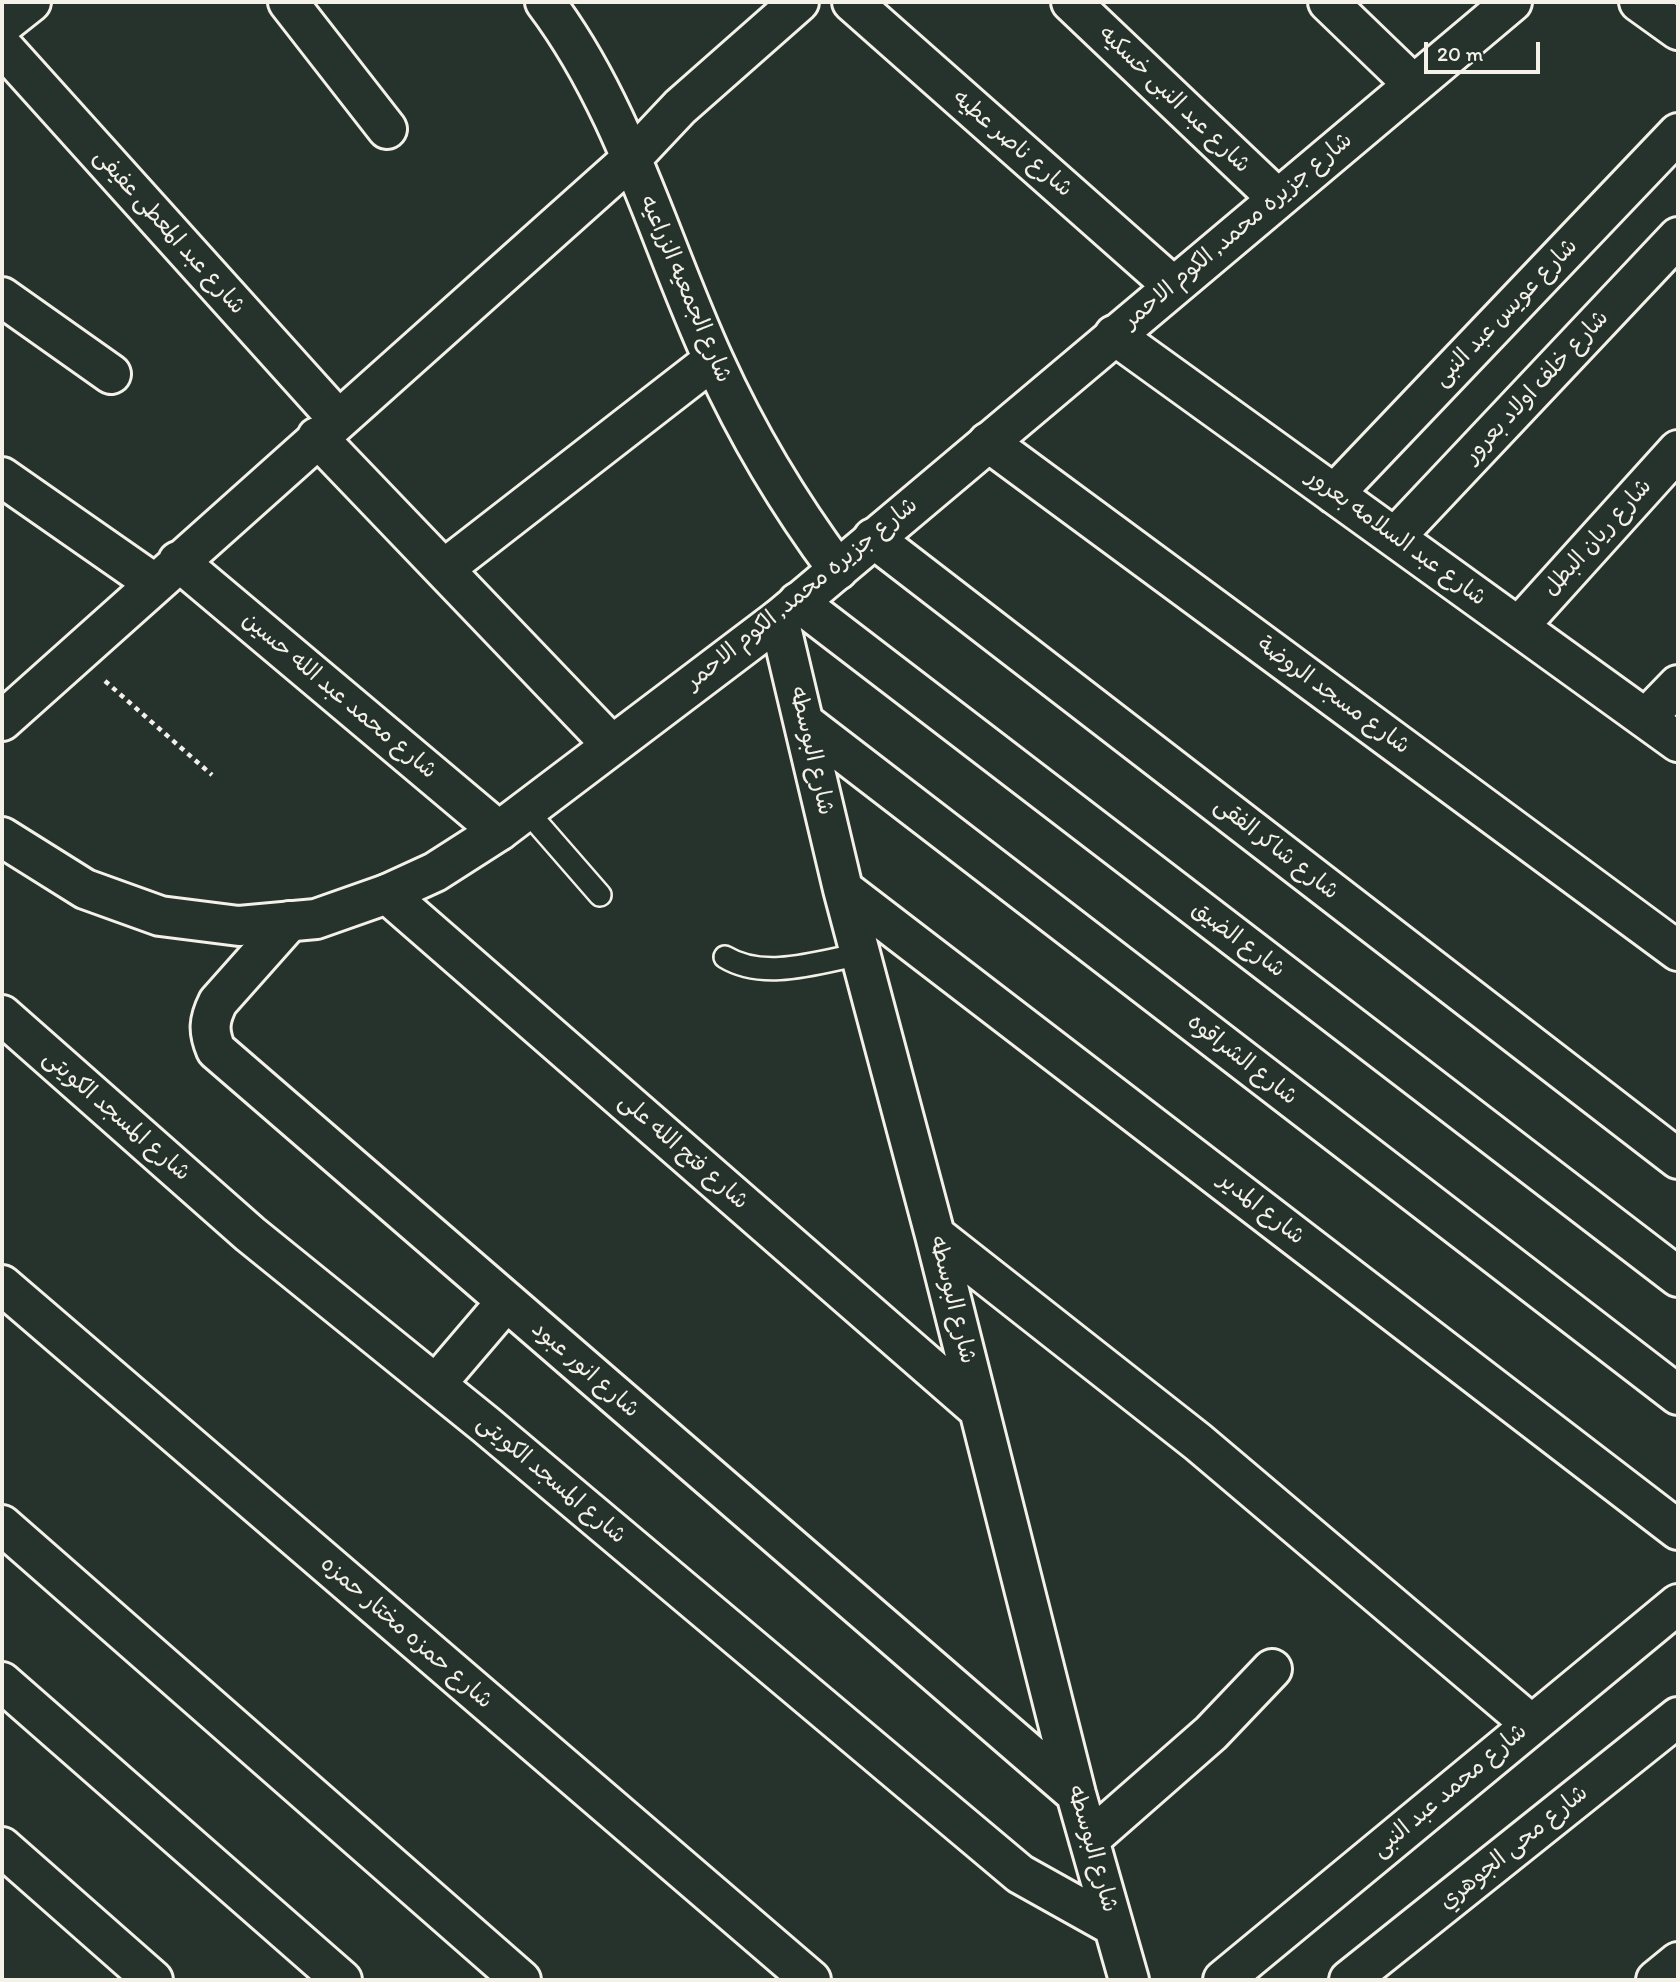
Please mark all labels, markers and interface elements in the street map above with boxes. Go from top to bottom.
street label: شارع عبد النبى خسكيه [1092,20,1256,180]
scale bar [1428,28,1544,72]
text: 20 m [1437,41,1483,66]
street label: شارع ناصر عطيه [946,84,1078,204]
street label: شارع جزيره محمد, الكوم الاحمر [1118,127,1358,335]
street label: شارع عبد المعطى عفيفى [87,143,251,321]
street label: شارع الجمعيه الزراعيه [633,191,737,387]
street label: شارع عويس عبد النبى [1428,233,1584,393]
street label: شارع خلف اولاد بعرور [1459,305,1615,469]
street label: شارع عبد السلامه بعرور [1301,464,1491,612]
street label: شارع ريان البطل [1538,473,1658,603]
street label: شارع جزيره محمد, الكوم الاحمر [680,492,924,696]
street label: شارع محمد عبد الله حسين [236,607,442,785]
street label: شارع مسجد الروضة [1251,631,1415,761]
street label: شارع البوسطه [783,684,839,818]
street label: شارع شاكر الفقى [1208,792,1344,906]
street label: شارع الضيق [1186,896,1290,984]
street label: شارع الشراقوه [1181,1008,1303,1112]
street label: شارع المسجد الكويتى [37,1044,195,1188]
street label: شارع فتح الله على [612,1088,754,1216]
street label: شارع المدير [1212,1167,1310,1251]
street label: شارع البوسطه [923,1233,981,1367]
street label: شارع انور عبود [526,1316,644,1424]
street label: شارع المسجد الكويتى [471,1410,631,1550]
street label: شارع حمزه مختار حمزه [314,1551,498,1715]
street label: شارع محمد عبد النبى [1367,1718,1533,1864]
street label: شارع محى الجوهري [1434,1780,1594,1916]
street label: شارع البوسطه [1061,1782,1123,1916]

